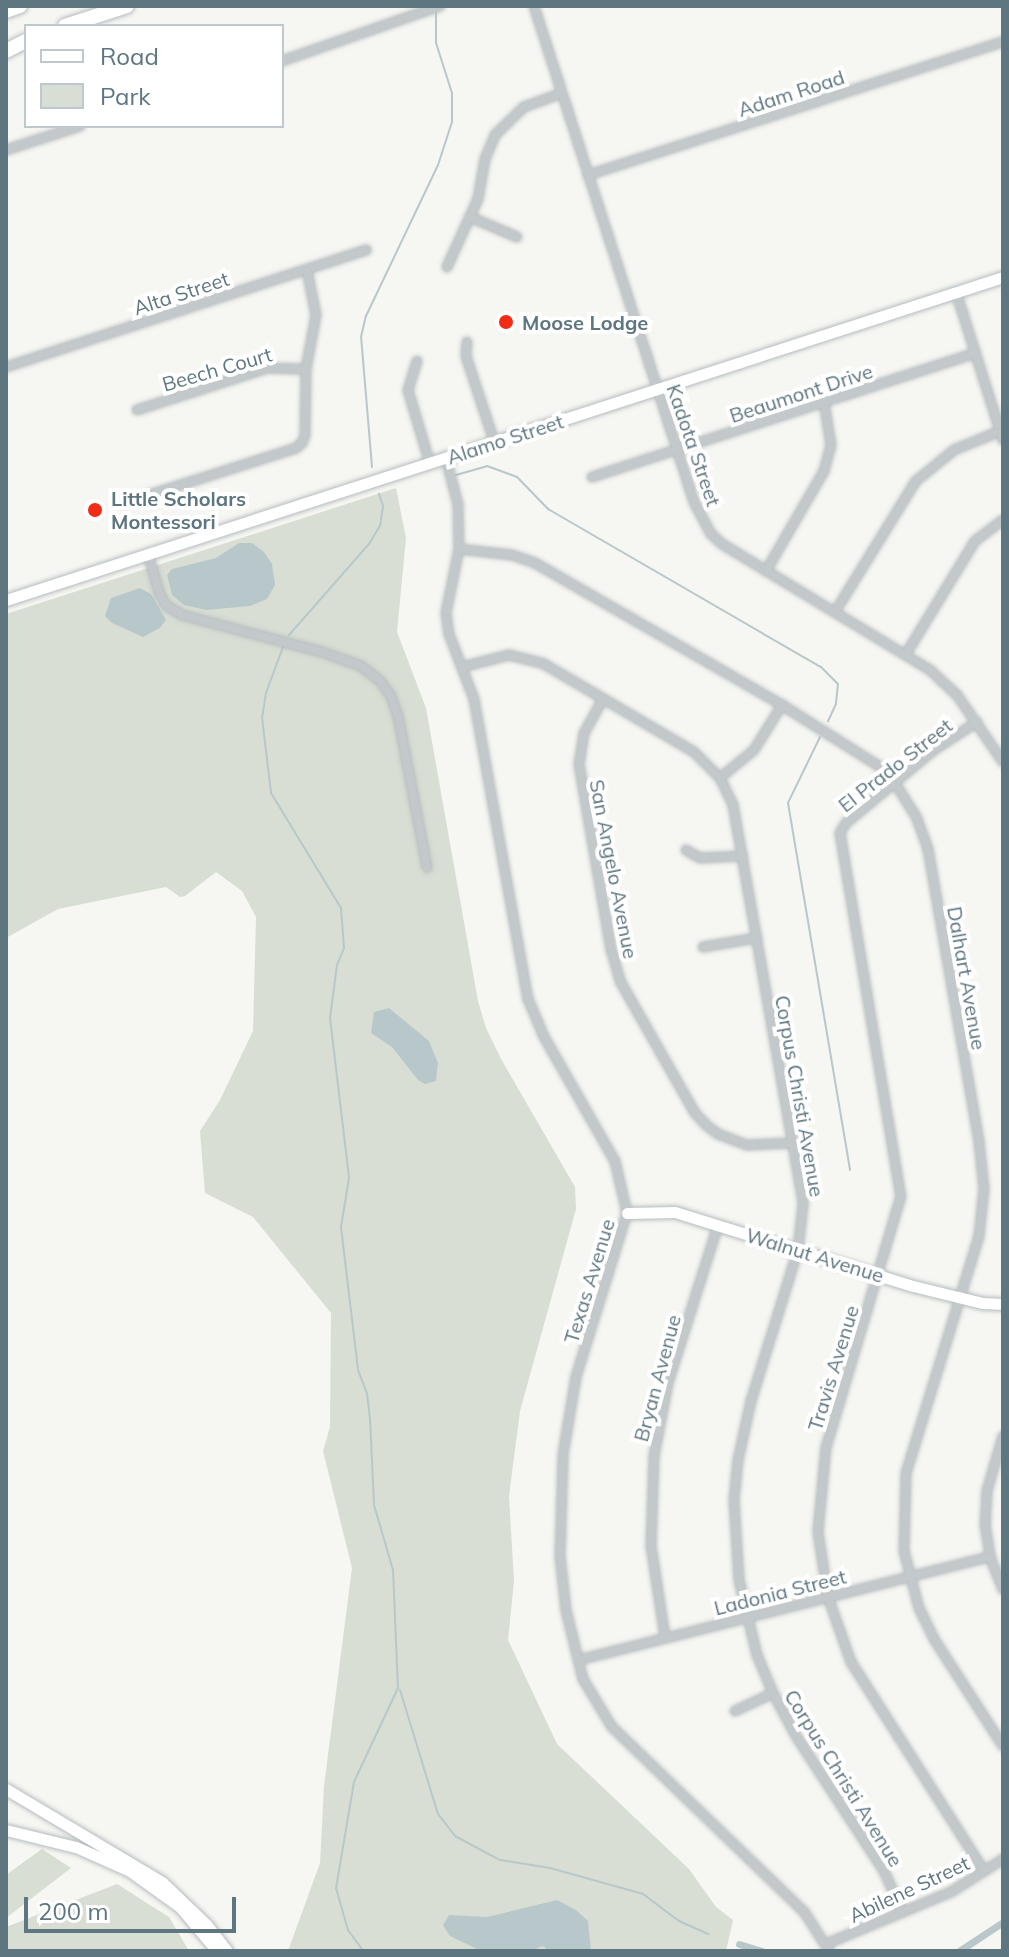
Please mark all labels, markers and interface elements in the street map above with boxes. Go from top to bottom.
legend [24,24,284,128]
text: Road [100,41,159,71]
street label: Adam Road [735,65,847,121]
text: Park [100,81,151,111]
street label: Alta Street [130,266,232,320]
place label: Moose Lodge [522,310,648,334]
marker: Moose Lodge [497,313,515,331]
street label: Beech Court [159,342,275,396]
street label: Beaumont Drive [726,359,876,427]
street label: Kadota Street [662,381,726,509]
street label: Alamo Street [444,409,566,469]
place label: Little Scholars Montessori [111,486,246,533]
marker: Little Scholars Montessori [86,501,104,519]
street label: El Prado Street [833,713,957,817]
street label: San Angelo Avenue [585,777,643,961]
street label: Dalhart Avenue [943,904,991,1052]
street label: Corpus Christi Avenue [770,993,830,1199]
street label: Texas Avenue [559,1216,619,1346]
street label: Walnut Avenue [743,1223,887,1287]
street label: Travis Avenue [803,1302,863,1434]
street label: Bryan Avenue [629,1312,685,1444]
street label: Ladonia Street [711,1564,849,1620]
street label: Corpus Christi Avenue [780,1685,908,1871]
street label: Abilene Street [845,1851,973,1927]
scale bar [28,1881,240,1931]
text: 200 m [38,1896,109,1926]

